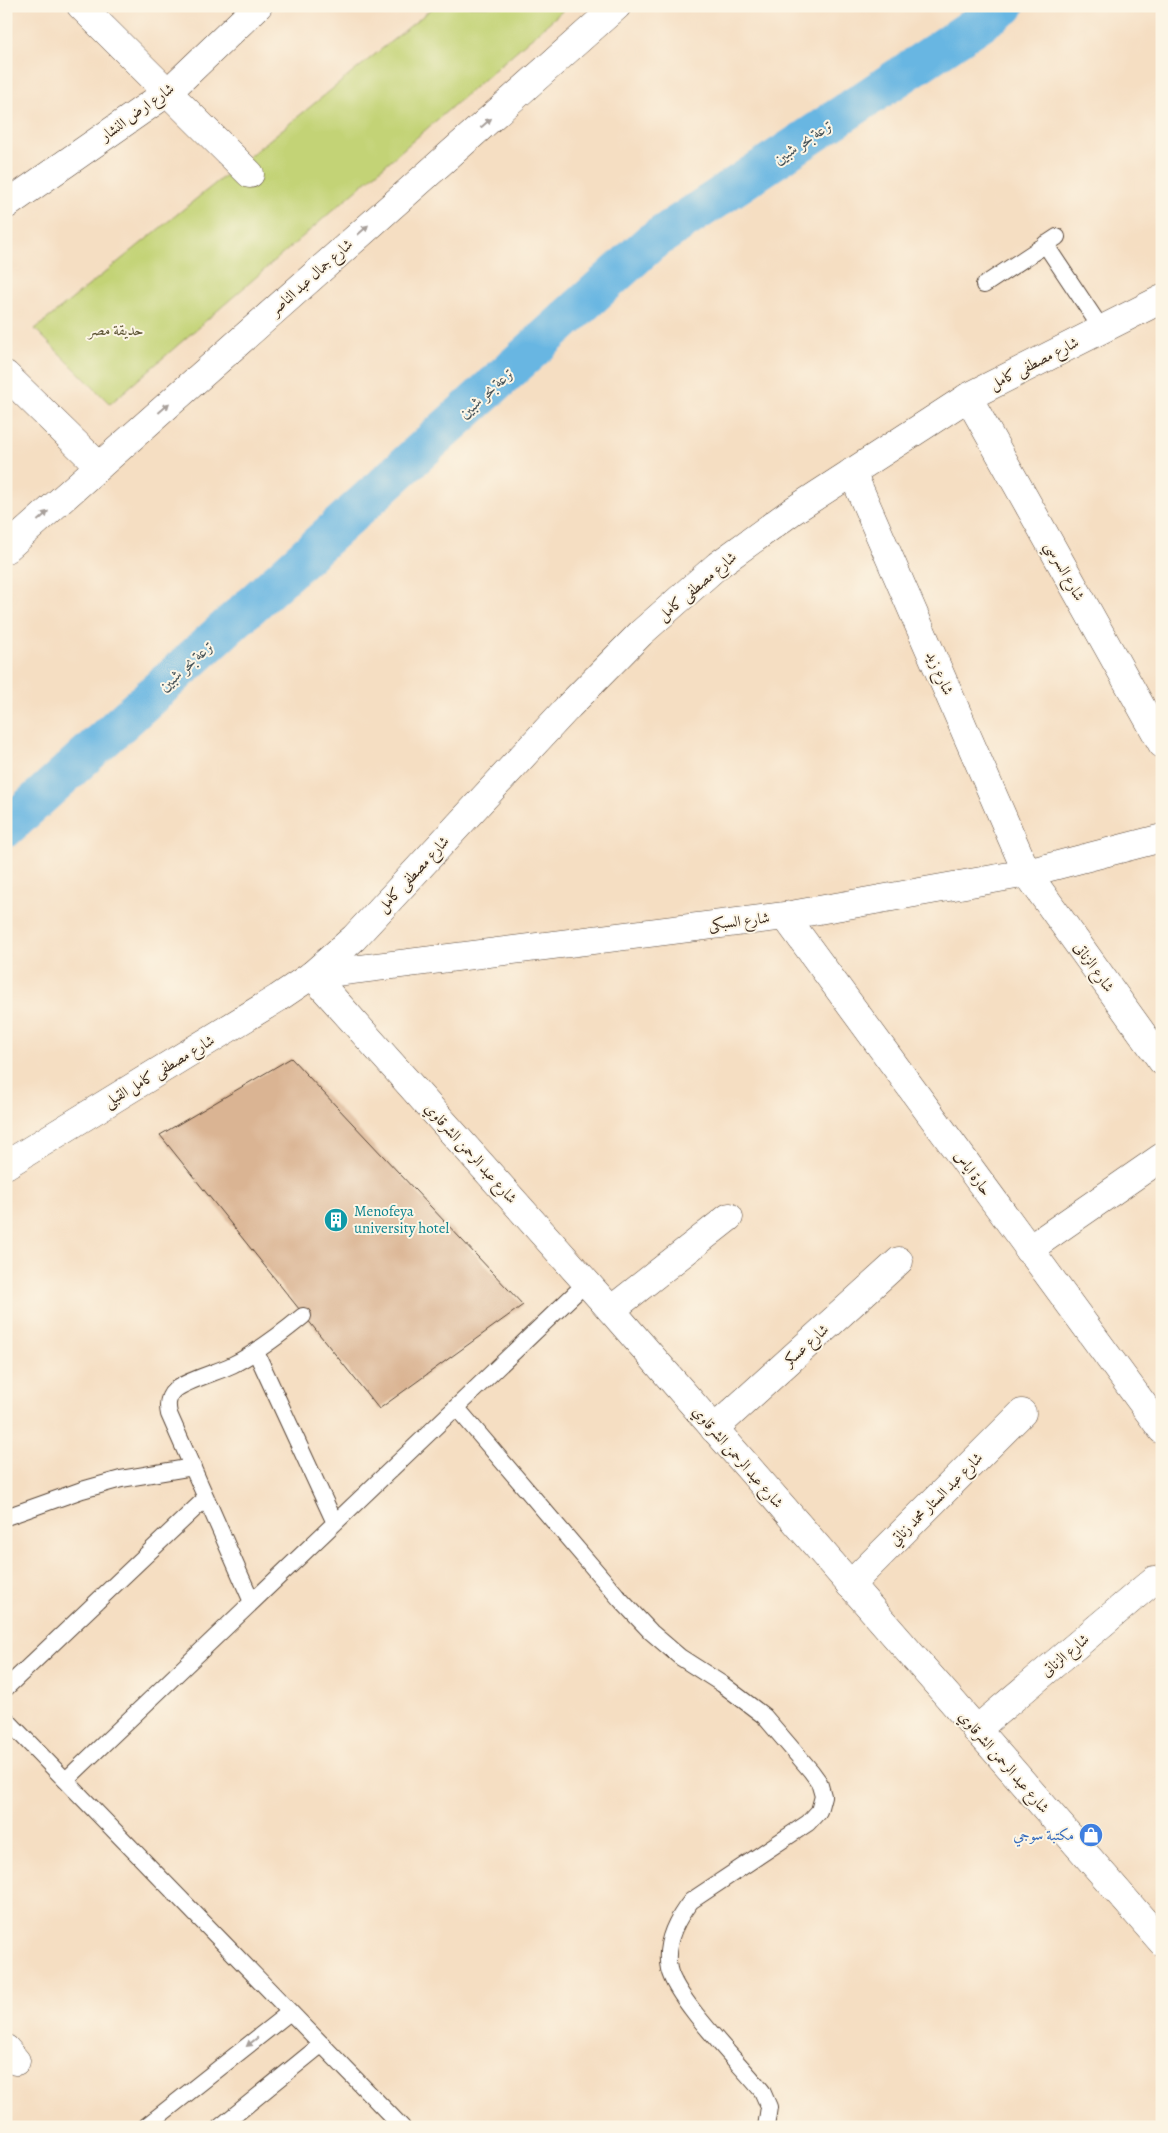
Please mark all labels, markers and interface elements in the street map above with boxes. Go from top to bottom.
street label: شارع ارض النشار [94,78,180,149]
water label: ترعة بحر شبين [769,114,838,170]
one-way arrow [479,117,491,129]
one-way arrow [357,224,370,235]
street label: شارع جمال عبد الناصر [264,234,359,323]
park label: حديقة مصر [86,320,144,340]
street label: شارع مصطفى كامل [986,332,1083,397]
water label: ترعة بحر شبين [454,362,519,424]
one-way arrow [157,402,169,414]
one-way arrow [36,510,48,522]
street label: شارع السرسي [1037,538,1090,606]
street label: شارع مصطفى كامل [653,547,743,627]
water label: ترعة بحر شبين [154,635,219,697]
street label: شارع زيد [919,648,958,699]
street label: شارع مصطفى كامل [372,832,456,919]
street label: شارع السبكى [707,907,771,938]
street label: شارع الزناتى [1067,938,1119,998]
street label: شارع مصطفى كامل القبلى [100,1030,220,1115]
street label: شارع عبد الرحمن الشرقاوي [418,1098,522,1210]
street label: حارة اياس [950,1146,996,1200]
place label: Menofeya university hotel [354,1201,449,1238]
building icon: Menofeya university hotel [323,1207,349,1233]
street label: شارع عسكر [778,1319,835,1374]
street label: شارع عبد الرحمن الشرقاوي [686,1402,788,1514]
street label: شارع عبد الستار محمد زناتي [885,1448,989,1552]
street label: شارع الزناتى [1037,1629,1095,1683]
street label: شارع عبد الرحمن الشرقاوي [952,1707,1054,1819]
shop icon: مكتبة سوجي [1078,1822,1104,1848]
place label: مكتبة سوجي [1013,1825,1074,1847]
one-way arrow [245,2037,259,2047]

